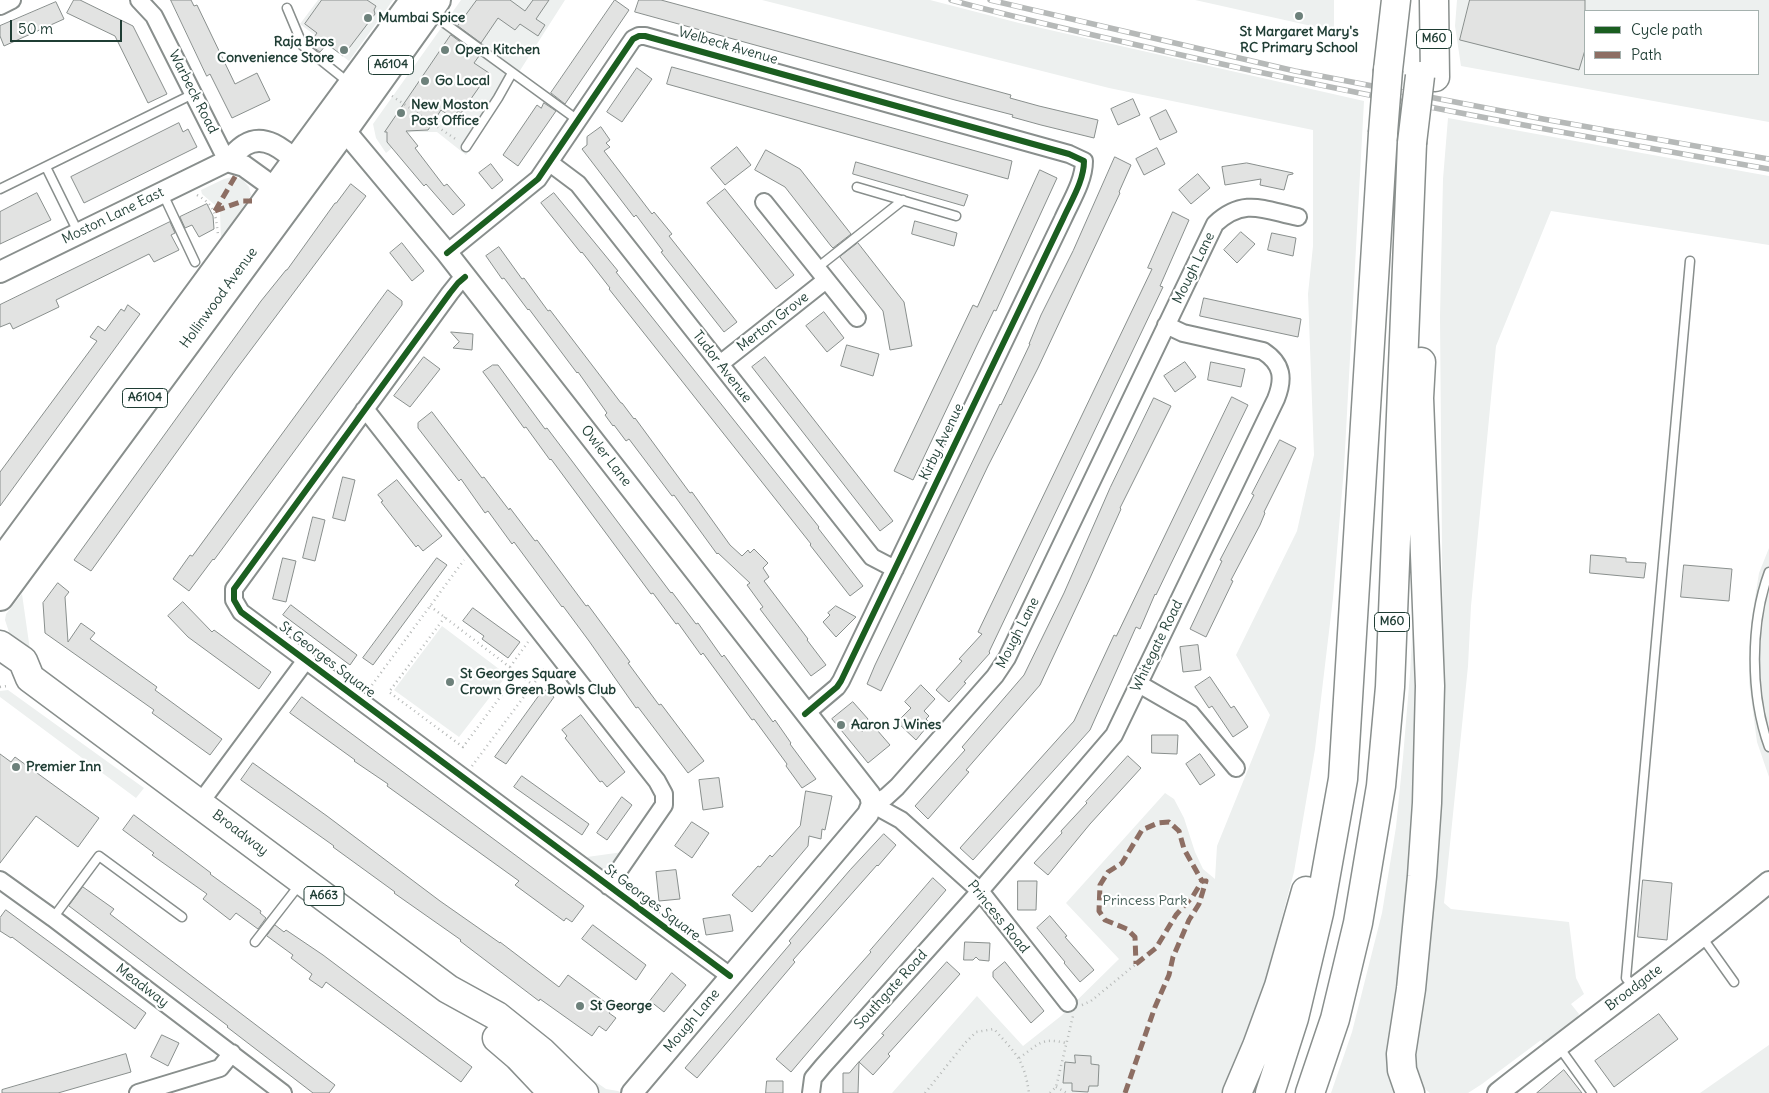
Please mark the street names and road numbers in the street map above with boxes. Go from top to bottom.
street label: Welbeck Avenue [676,24,780,68]
road number: M60 [1416,30,1452,48]
street label: Warbeck Road [165,47,221,137]
road number: A6104 [368,56,414,74]
street label: Moston Lane East [59,184,167,248]
street label: Mough Lane [1169,229,1219,307]
street label: Hollinwood Avenue [177,244,261,352]
street label: Merton Grove [734,289,812,355]
street label: Tudor Avenue [689,328,755,406]
road number: A6104 [122,388,168,408]
street label: Kirby Avenue [916,401,968,483]
street label: Owler Lane [577,422,635,490]
street label: Mough Lane [993,595,1043,671]
street label: Whitegate Road [1128,597,1186,695]
road number: M60 [1374,612,1410,632]
street label: St Georges Square [276,618,378,702]
street label: Broadway [209,807,271,859]
street label: St Georges Square [601,861,703,945]
street label: Princess Road [964,877,1032,957]
road number: A663 [304,886,344,906]
street label: Southgate Road [851,947,931,1033]
street label: Meadway [112,961,172,1011]
street label: Broadgate [1602,961,1666,1015]
street label: Mough Lane [661,986,723,1056]

